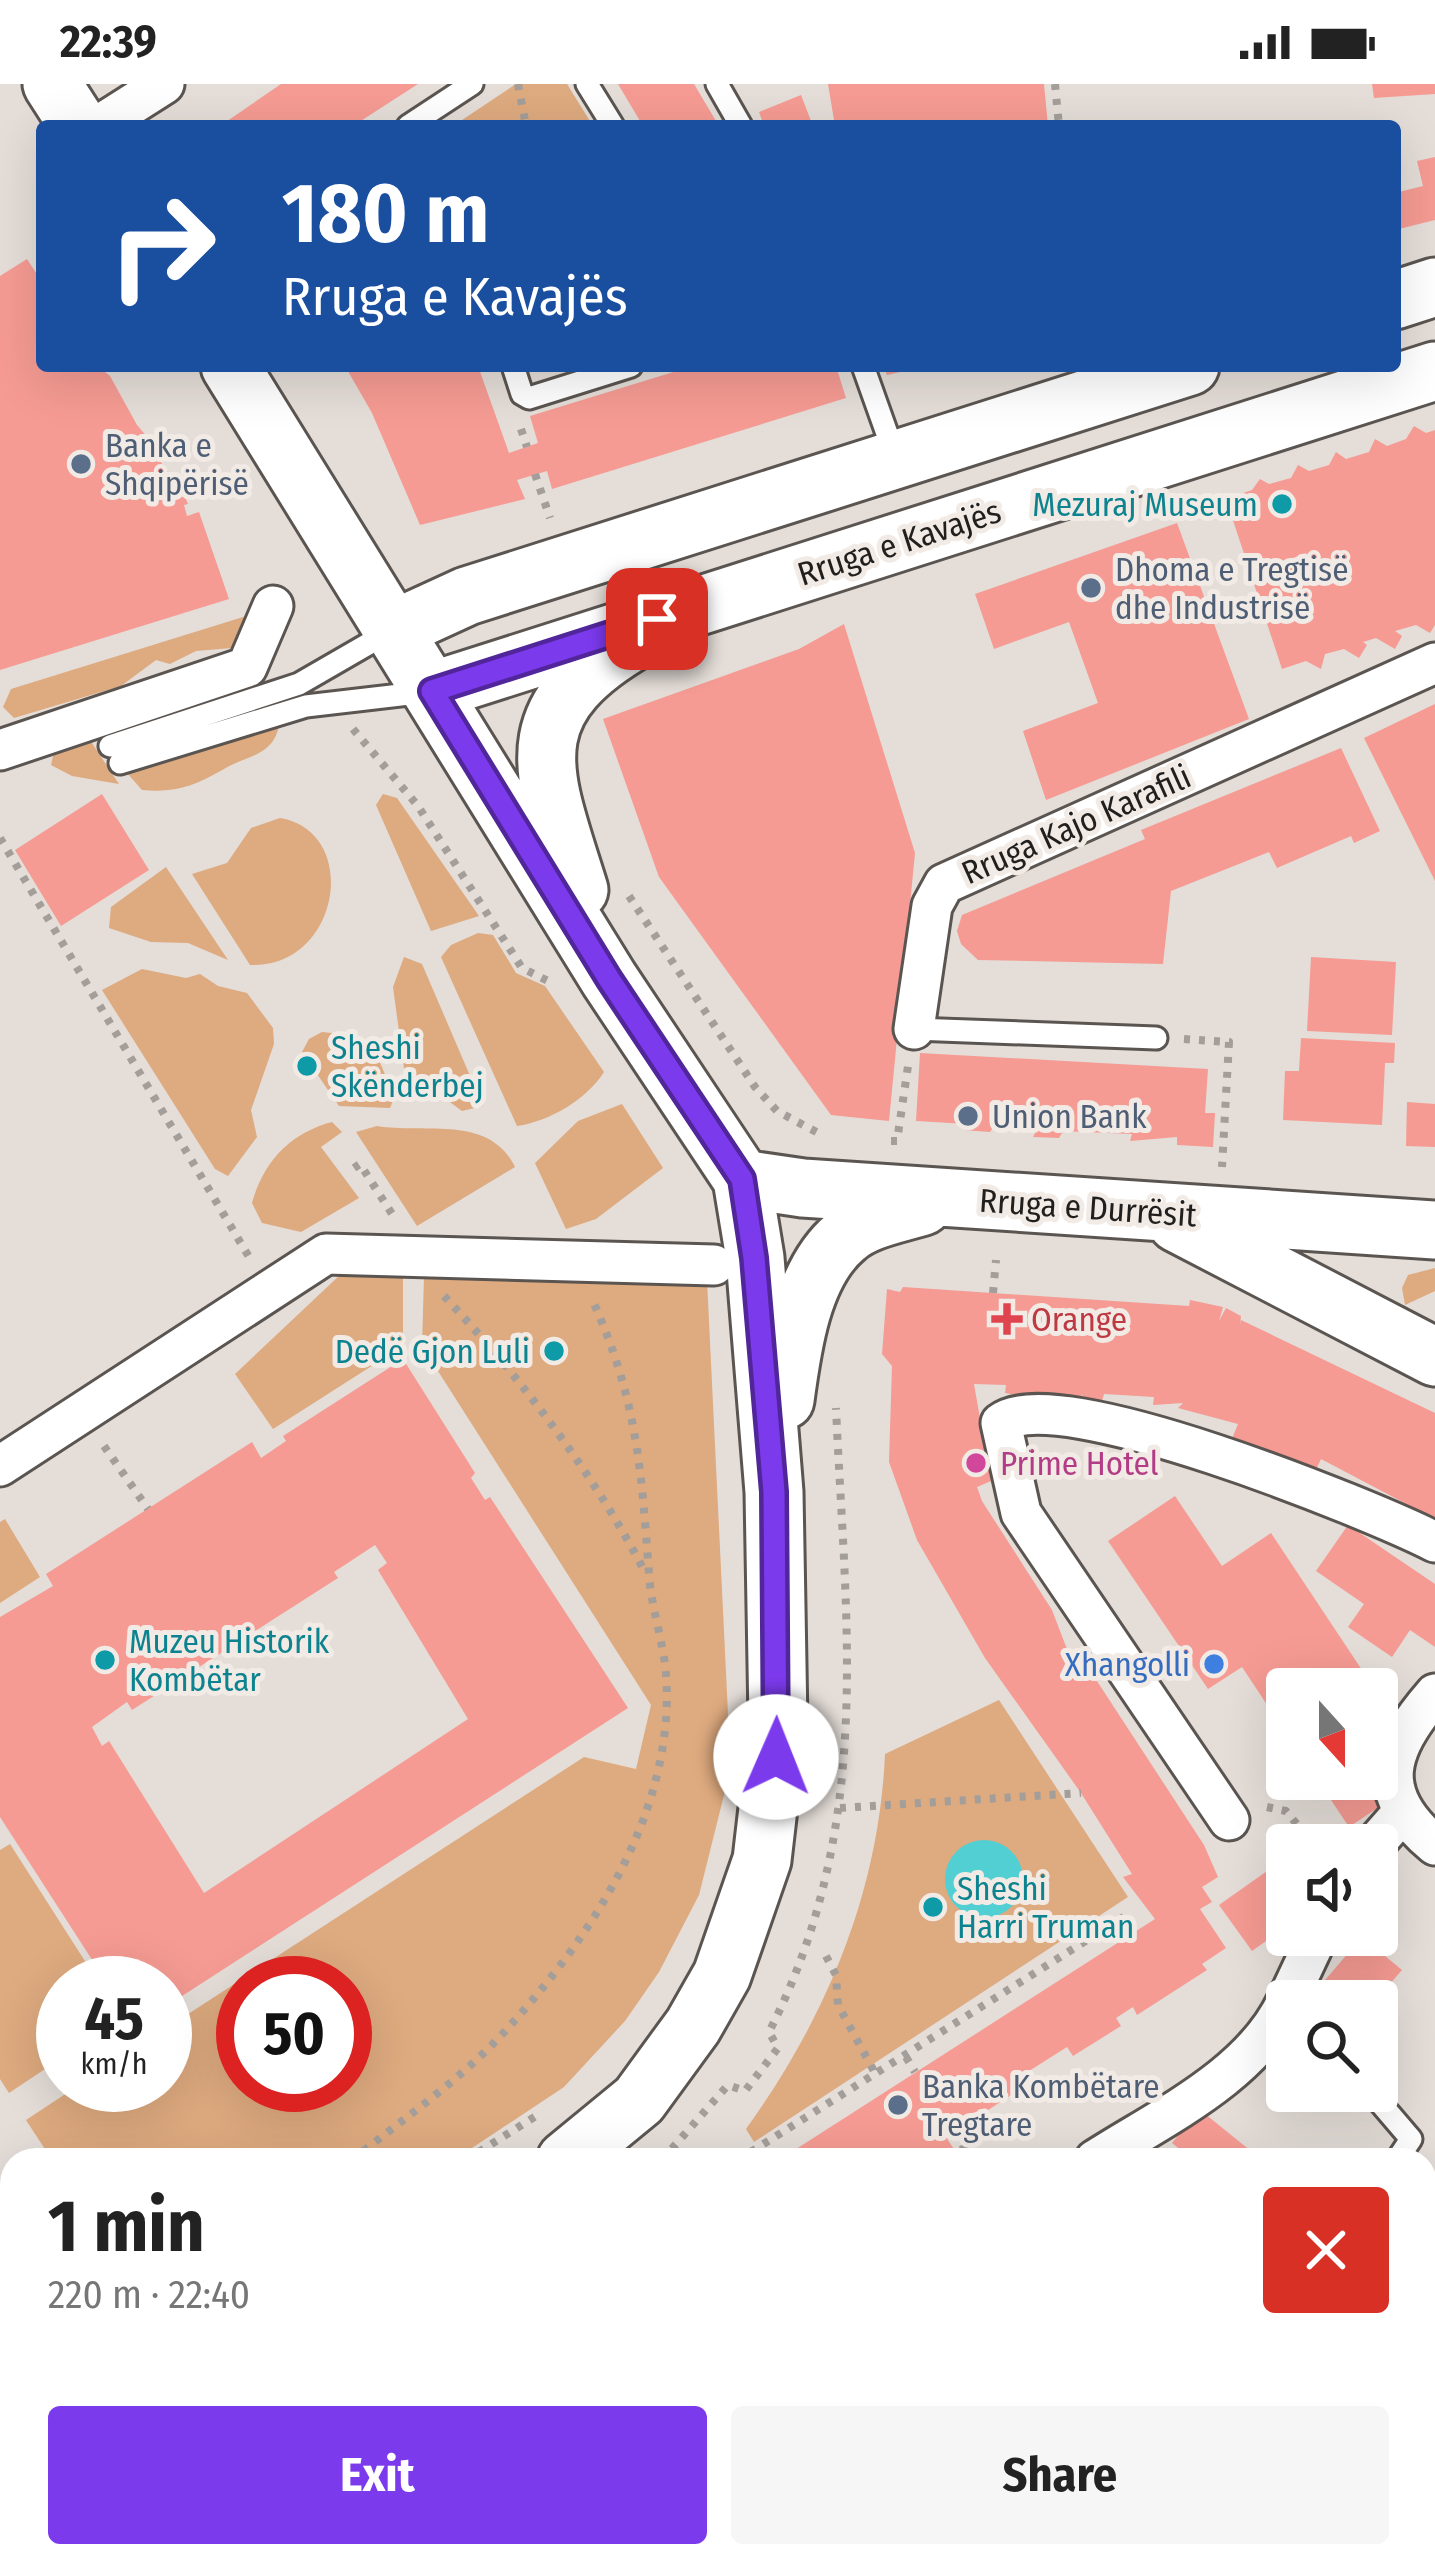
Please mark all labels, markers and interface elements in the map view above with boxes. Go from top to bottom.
text: 22:39 [60,15,157,69]
text: 180 m [282,163,489,264]
icon: right [84,168,240,324]
text: Rruga e Kavajës [282,265,628,329]
place label: Banka e Shqipërisë [105,426,249,504]
marker: Banka e Shqipërisë [68,451,94,477]
place label: Mezuraj Museum [1032,485,1258,525]
street label: Rruga e Kavajës [793,491,1006,595]
marker: Mezuraj Museum [1269,491,1295,517]
place label: Dhoma e Tregtisë dhe Industrisë [1115,550,1348,628]
pin [606,568,708,670]
marker: Dhoma e Tregtisë dhe Industrisë [1078,575,1104,601]
icon: arrive [624,586,690,652]
street label: Rruga Kajo Karafili [956,757,1197,893]
place label: Sheshi Skënderbej [331,1028,484,1106]
marker: Sheshi Skënderbej [294,1053,320,1079]
place label: Union Bank [992,1097,1147,1137]
marker: Union Bank [955,1103,981,1129]
street label: Rruga e Durrësit [978,1180,1198,1236]
place label: Orange [1031,1300,1127,1340]
marker: Orange [994,1306,1020,1332]
place label: Dedë Gjon Luli [335,1332,530,1372]
marker: Dedë Gjon Luli [541,1338,567,1364]
place label: Prime Hotel [1000,1444,1159,1484]
marker: Prime Hotel [963,1450,989,1476]
place label: Muzeu Historik Kombëtar [129,1622,330,1700]
place label: Xhangolli [1065,1645,1190,1685]
marker: Muzeu Historik Kombëtar [92,1647,118,1673]
marker: Xhangolli [1201,1651,1227,1677]
north arrow [1266,1668,1398,1800]
map controls [1266,1668,1398,2112]
position arrow [713,1694,839,1820]
button: sound [1266,1824,1398,1956]
place label: Sheshi Harri Truman [957,1869,1134,1947]
marker: Sheshi Harri Truman [920,1894,946,1920]
speed limit sign: 50 [216,1956,372,2112]
button: search [1266,1980,1398,2112]
text: 45 [84,1983,144,2055]
text: km/h [81,2046,147,2082]
place label: Banka Kombëtare Tregtare [922,2067,1160,2145]
marker: Banka Kombëtare Tregtare [885,2092,911,2118]
text: 1 min [48,2184,205,2270]
button: close [1263,2187,1389,2313]
text: 220 m · 22:40 [48,2272,250,2318]
button: Exit [48,2406,707,2544]
button: Share [731,2406,1389,2544]

